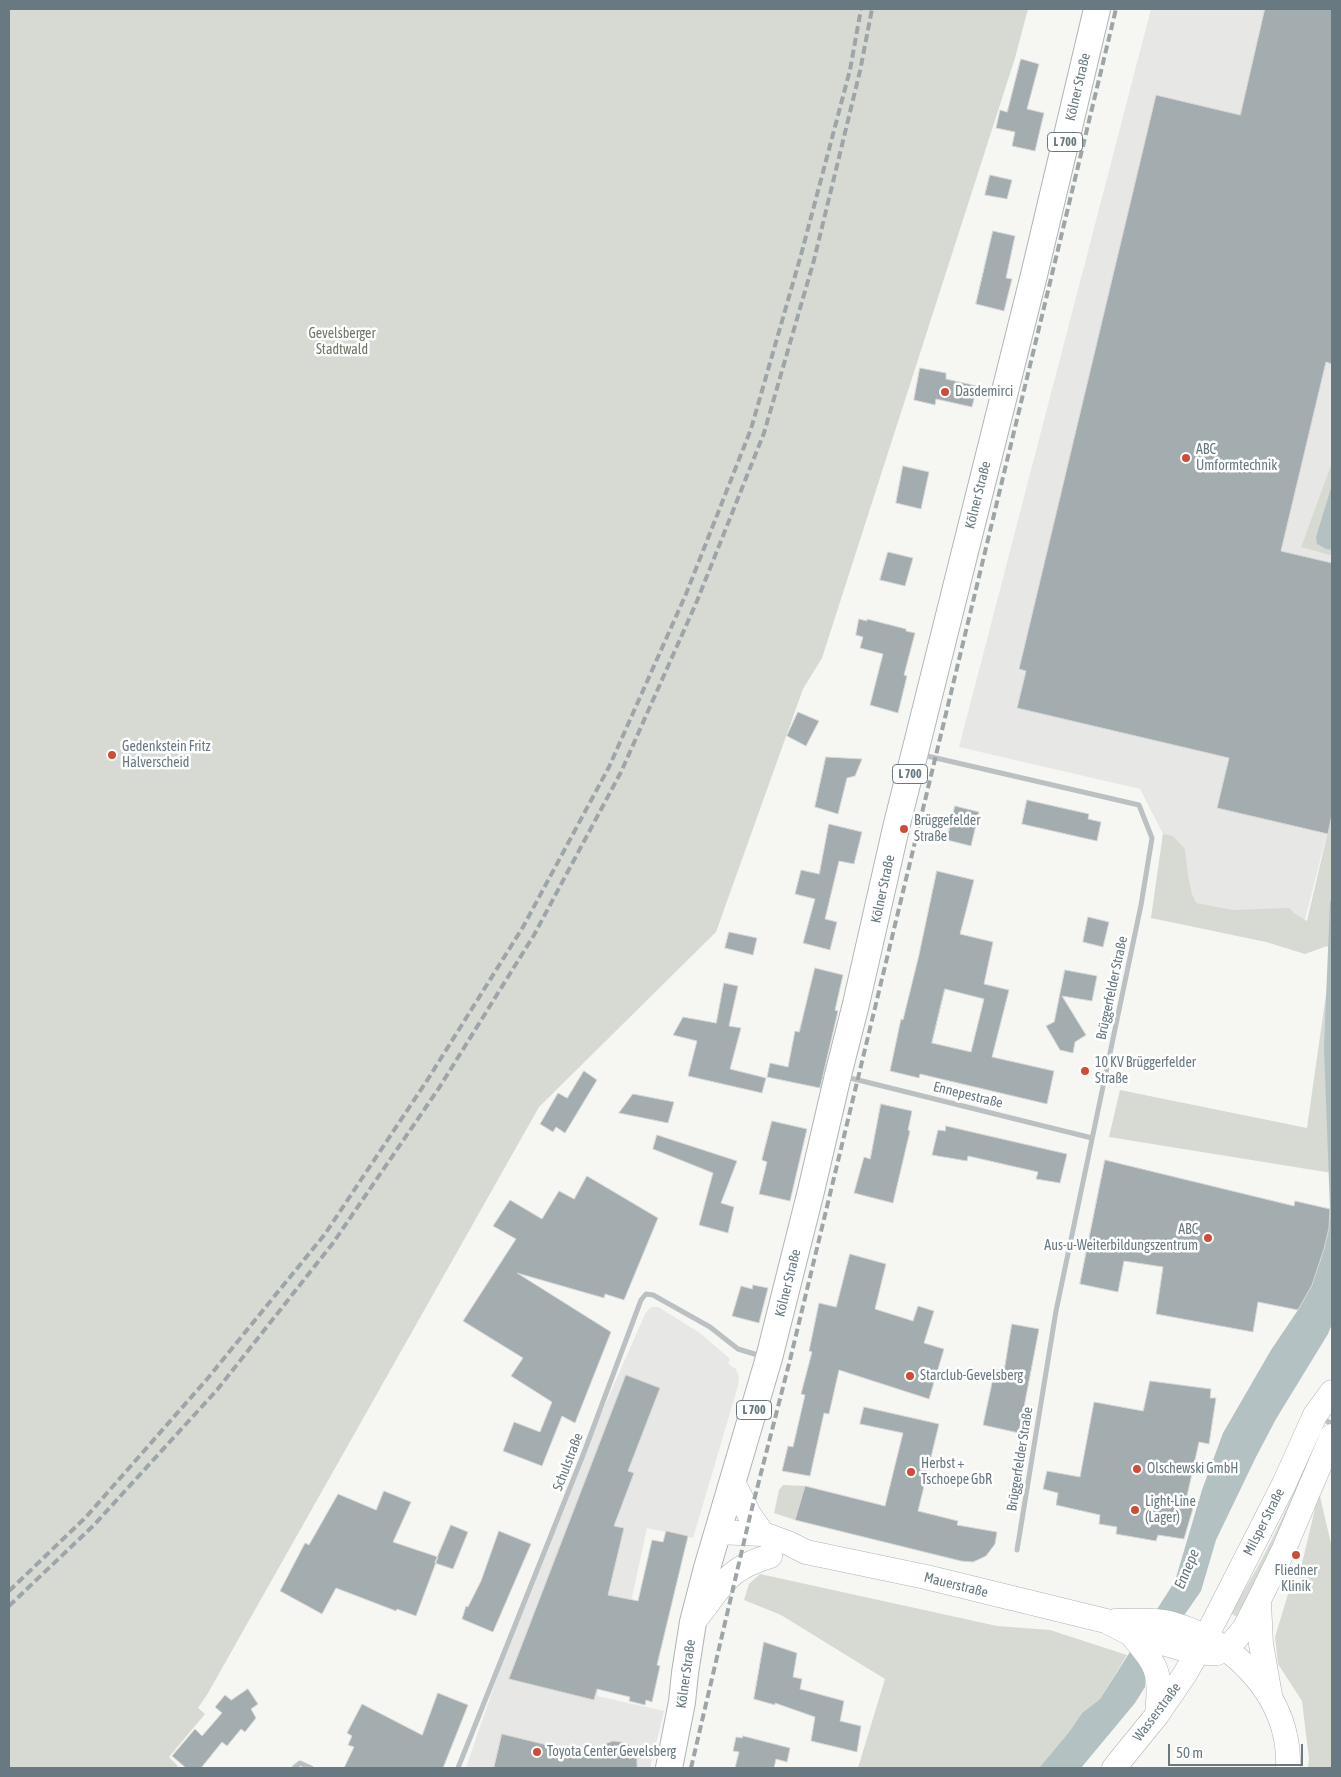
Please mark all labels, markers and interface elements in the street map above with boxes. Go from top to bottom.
street label: Kölner Straße [1062,51,1094,123]
road number: L 700 [1048,132,1082,152]
park label: Gevelsberger Stadtwald [308,326,376,358]
place label: Dasdemirci [955,384,1013,400]
marker: Dasdemirci [939,386,951,398]
place label: ABC Umformtechnik [1196,442,1277,474]
marker: ABC Umformtechnik [1180,452,1192,464]
street label: Kölner Straße [961,459,995,531]
place label: Gedenkstein Fritz Halverscheid [122,739,211,772]
marker: Gedenkstein Fritz Halverscheid [106,749,118,761]
road number: L 700 [892,764,928,784]
place label: Brüggefelder Straße [914,813,980,846]
marker: Brüggefelder Straße [898,823,910,835]
street label: Kölner Straße [868,853,898,925]
street label: Brüggerfelder Straße [1093,935,1131,1041]
place label: 10 KV Brüggerfelder Straße [1095,1055,1196,1088]
marker: 10 KV Brüggerfelder Straße [1079,1065,1091,1077]
street label: Ennepestraße [931,1078,1005,1112]
place label: ABC Aus-u-Weiterbildungszentrum [1044,1222,1198,1254]
marker: ABC Aus-u-Weiterbildungszentrum [1202,1232,1214,1244]
street label: Kölner Straße [771,1247,805,1319]
place label: Starclub-Gevelsberg [920,1368,1023,1384]
marker: Starclub-Gevelsberg [904,1370,916,1382]
road number: L 700 [736,1400,772,1420]
street label: Brüggerfelder Straße [1003,1406,1037,1512]
street label: Schulstraße [549,1431,587,1493]
place label: Herbst + Tschoepe GbR [921,1456,992,1488]
place label: Olschewski GmbH [1147,1461,1238,1477]
marker: Olschewski GmbH [1131,1463,1143,1475]
marker: Herbst + Tschoepe GbR [905,1466,917,1478]
street label: Milsper Straße [1240,1485,1288,1559]
place label: Light-Line (Lager) [1145,1494,1196,1526]
marker: Light-Line (Lager) [1129,1504,1141,1516]
water label: Ennepe [1171,1546,1203,1592]
marker: Fliedner Klinik [1290,1549,1302,1561]
place label: Fliedner Klinik [1275,1563,1317,1595]
street label: Mauerstraße [922,1569,990,1601]
street label: Kölner Straße [673,1639,699,1709]
street label: Wasserstraße [1130,1679,1184,1745]
scale bar [1171,1734,1306,1766]
place label: Toyota Center Gevelsberg [547,1744,676,1760]
text: 50 m [1176,1744,1203,1761]
marker: Toyota Center Gevelsberg [531,1746,543,1758]

